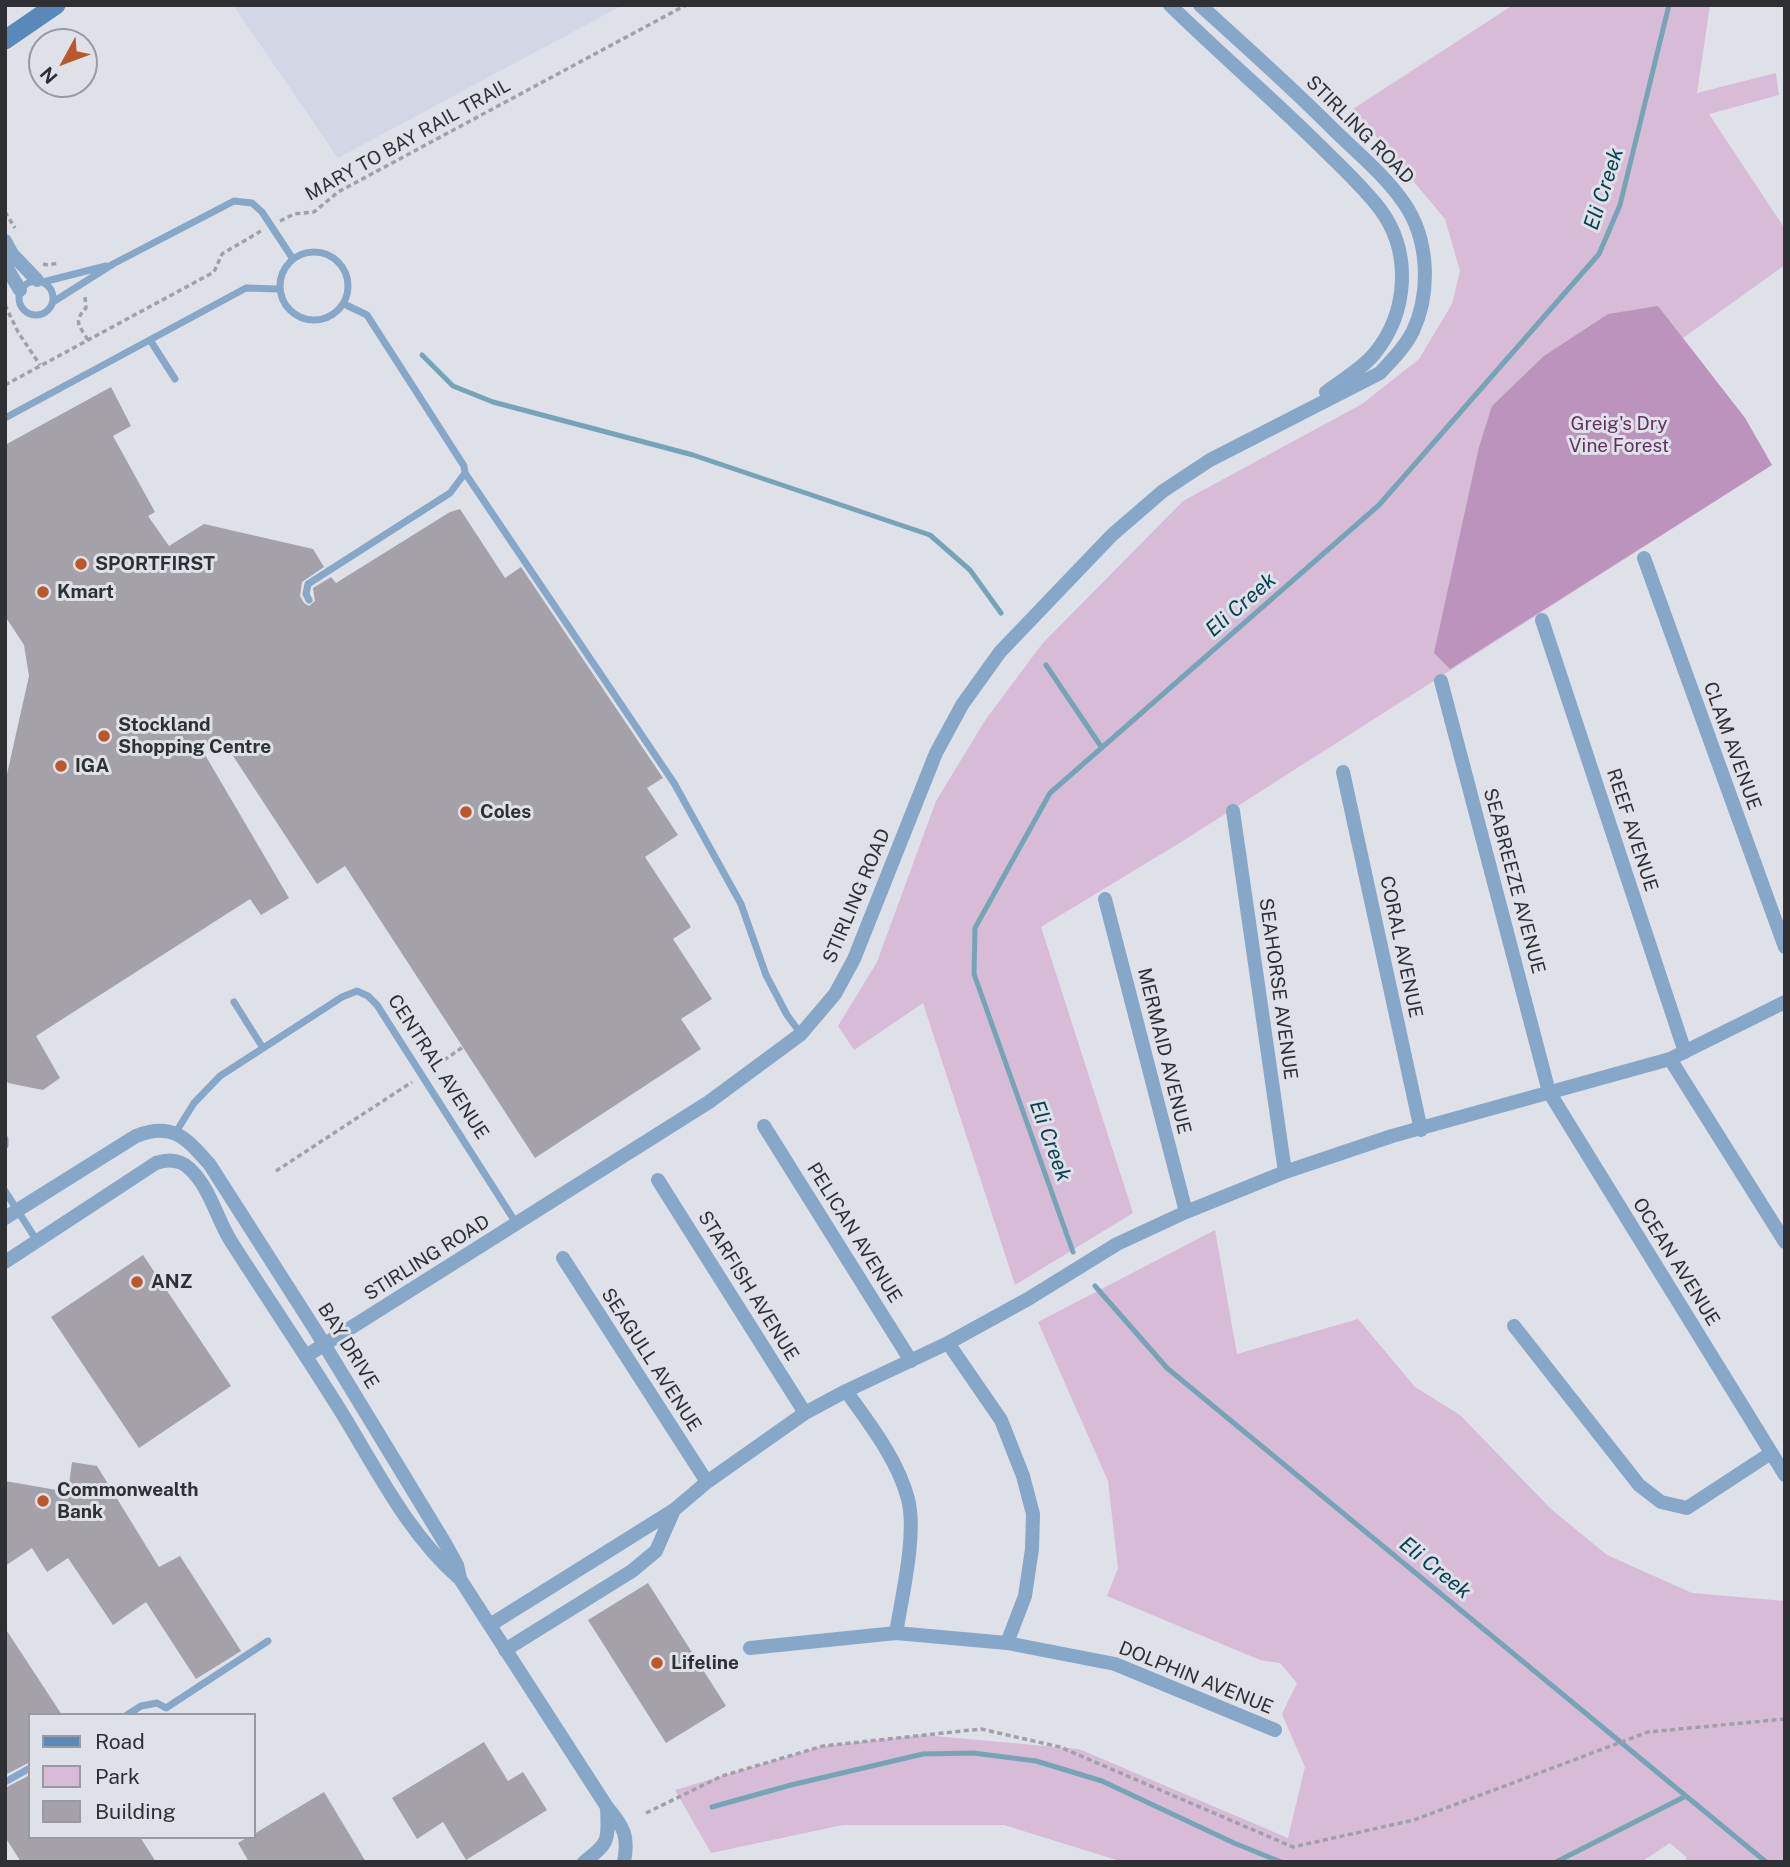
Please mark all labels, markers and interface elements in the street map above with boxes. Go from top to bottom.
north arrow [28,28,98,98]
text: N [35,63,62,88]
street label: STIRLING ROAD [1301,71,1419,189]
street label: MARY TO BAY RAIL TRAIL [301,74,515,206]
water label: Eli Creek [1579,145,1629,233]
park label: Greig's Dry Vine Forest [1569,413,1669,457]
place label: SPORTFIRST [95,553,215,575]
marker: SPORTFIRST [73,556,89,572]
water label: Eli Creek [1201,568,1281,642]
place label: Kmart [57,581,114,603]
marker: Kmart [35,584,51,600]
street label: CLAM AVENUE [1698,679,1766,813]
place label: Stockland Shopping Centre [118,714,271,758]
marker: Stockland Shopping Centre [96,728,112,744]
place label: IGA [75,755,109,777]
marker: IGA [53,758,69,774]
street label: REEF AVENUE [1601,766,1663,894]
street label: SEABREEZE AVENUE [1478,786,1550,976]
place label: Coles [480,801,531,823]
marker: Coles [458,804,474,820]
street label: STIRLING ROAD [818,825,896,967]
street label: CORAL AVENUE [1375,874,1427,1020]
street label: SEAHORSE AVENUE [1254,897,1302,1081]
street label: MERMAID AVENUE [1132,966,1196,1136]
street label: CENTRAL AVENUE [383,990,493,1144]
water label: Eli Creek [1024,1097,1076,1185]
street label: PELICAN AVENUE [802,1159,906,1307]
street label: OCEAN AVENUE [1628,1194,1724,1330]
street label: STARFISH AVENUE [693,1207,803,1365]
street label: STIRLING ROAD [360,1210,494,1306]
place label: ANZ [151,1271,192,1293]
marker: ANZ [129,1274,145,1290]
street label: SEAGULL AVENUE [596,1284,706,1436]
street label: BAY DRIVE [313,1299,383,1393]
place label: Commonwealth Bank [57,1479,199,1523]
marker: Commonwealth Bank [35,1493,51,1509]
water label: Eli Creek [1394,1532,1476,1604]
street label: DOLPHIN AVENUE [1116,1637,1276,1719]
place label: Lifeline [671,1652,739,1674]
marker: Lifeline [649,1655,665,1671]
legend [28,1713,256,1839]
text: Road [95,1729,145,1754]
text: Park [95,1764,140,1789]
text: Building [95,1799,176,1824]

